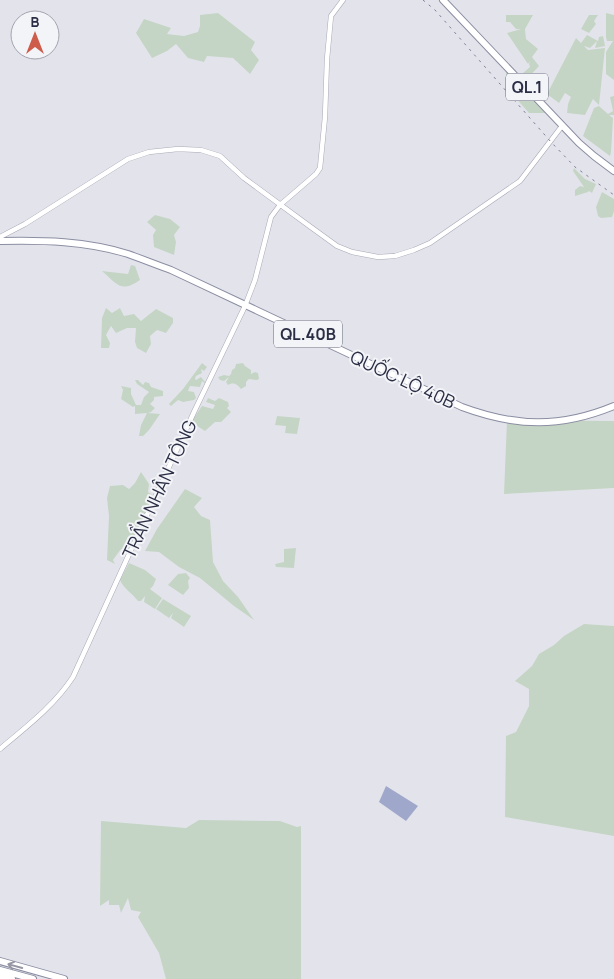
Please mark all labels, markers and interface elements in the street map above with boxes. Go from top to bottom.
north arrow [10,10,60,60]
text: B [31,12,40,31]
road number: QL.1 [506,74,548,100]
road number: QL.40B [274,320,342,348]
street label: QUỐC LỘ 40B [347,343,460,414]
street label: TRẦN NHÂN TÔNG [116,416,202,562]
one-way arrow [8,960,24,970]

